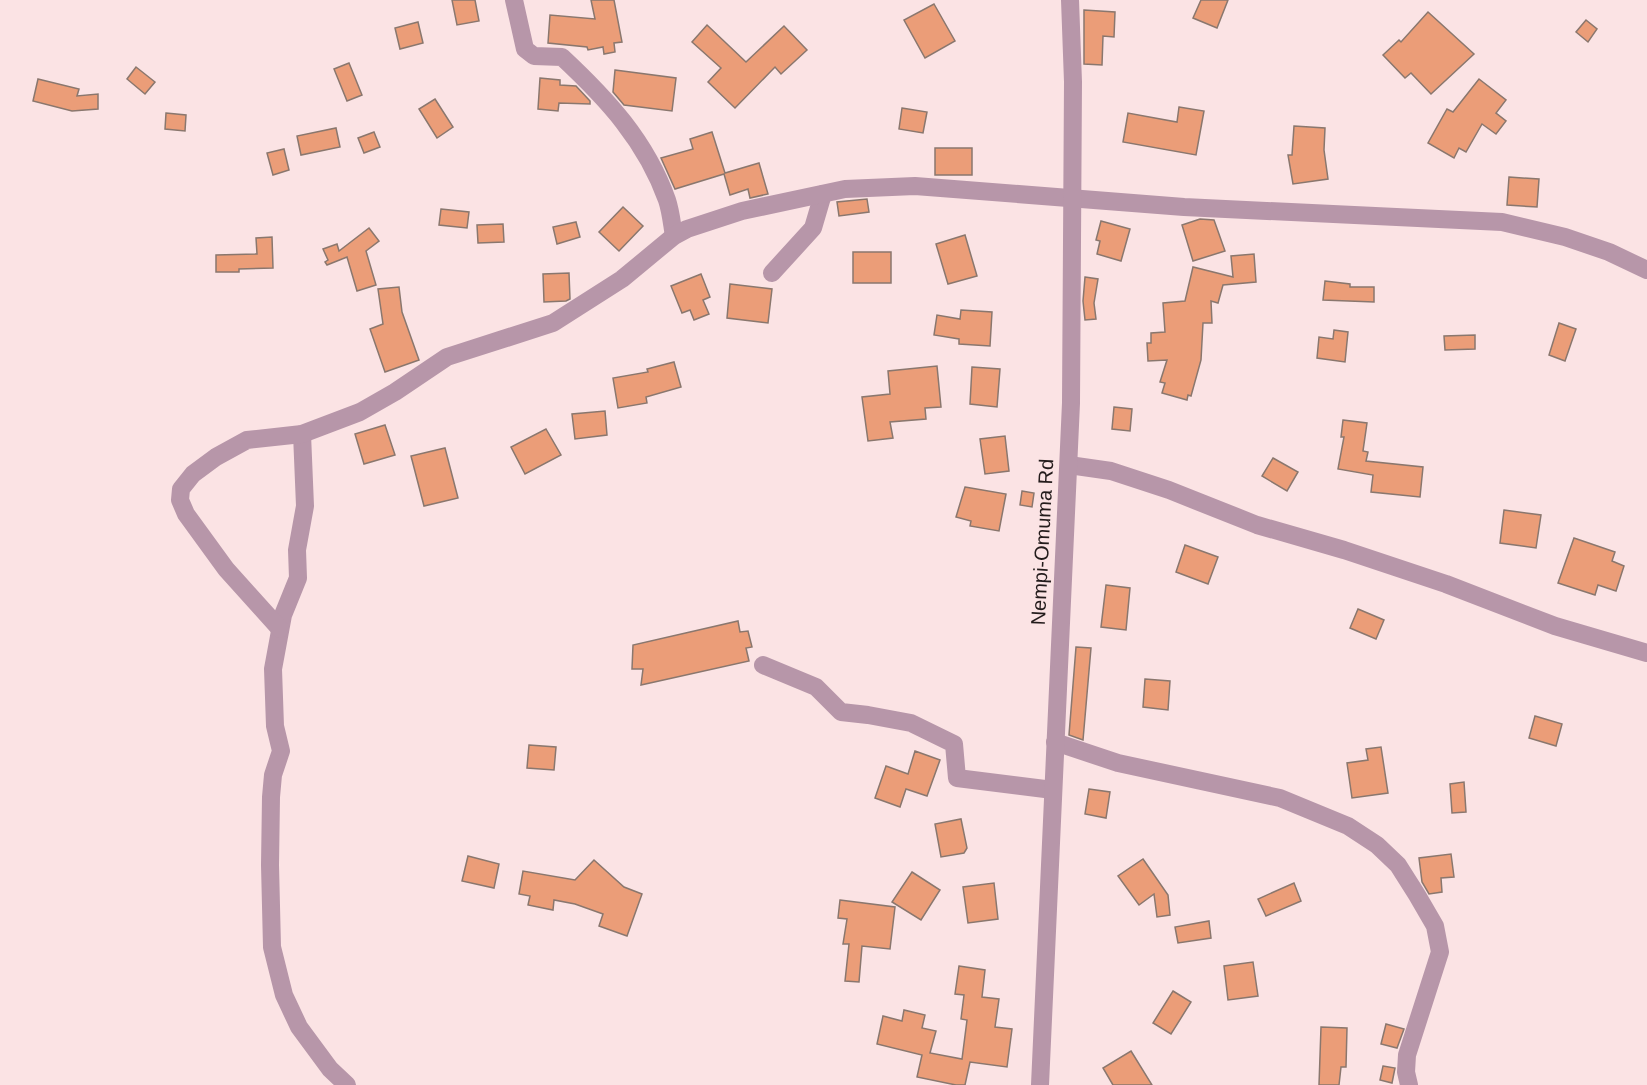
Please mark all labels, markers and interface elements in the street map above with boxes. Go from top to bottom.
street label: Nempi-Omuma Rd [1027,458,1057,626]

